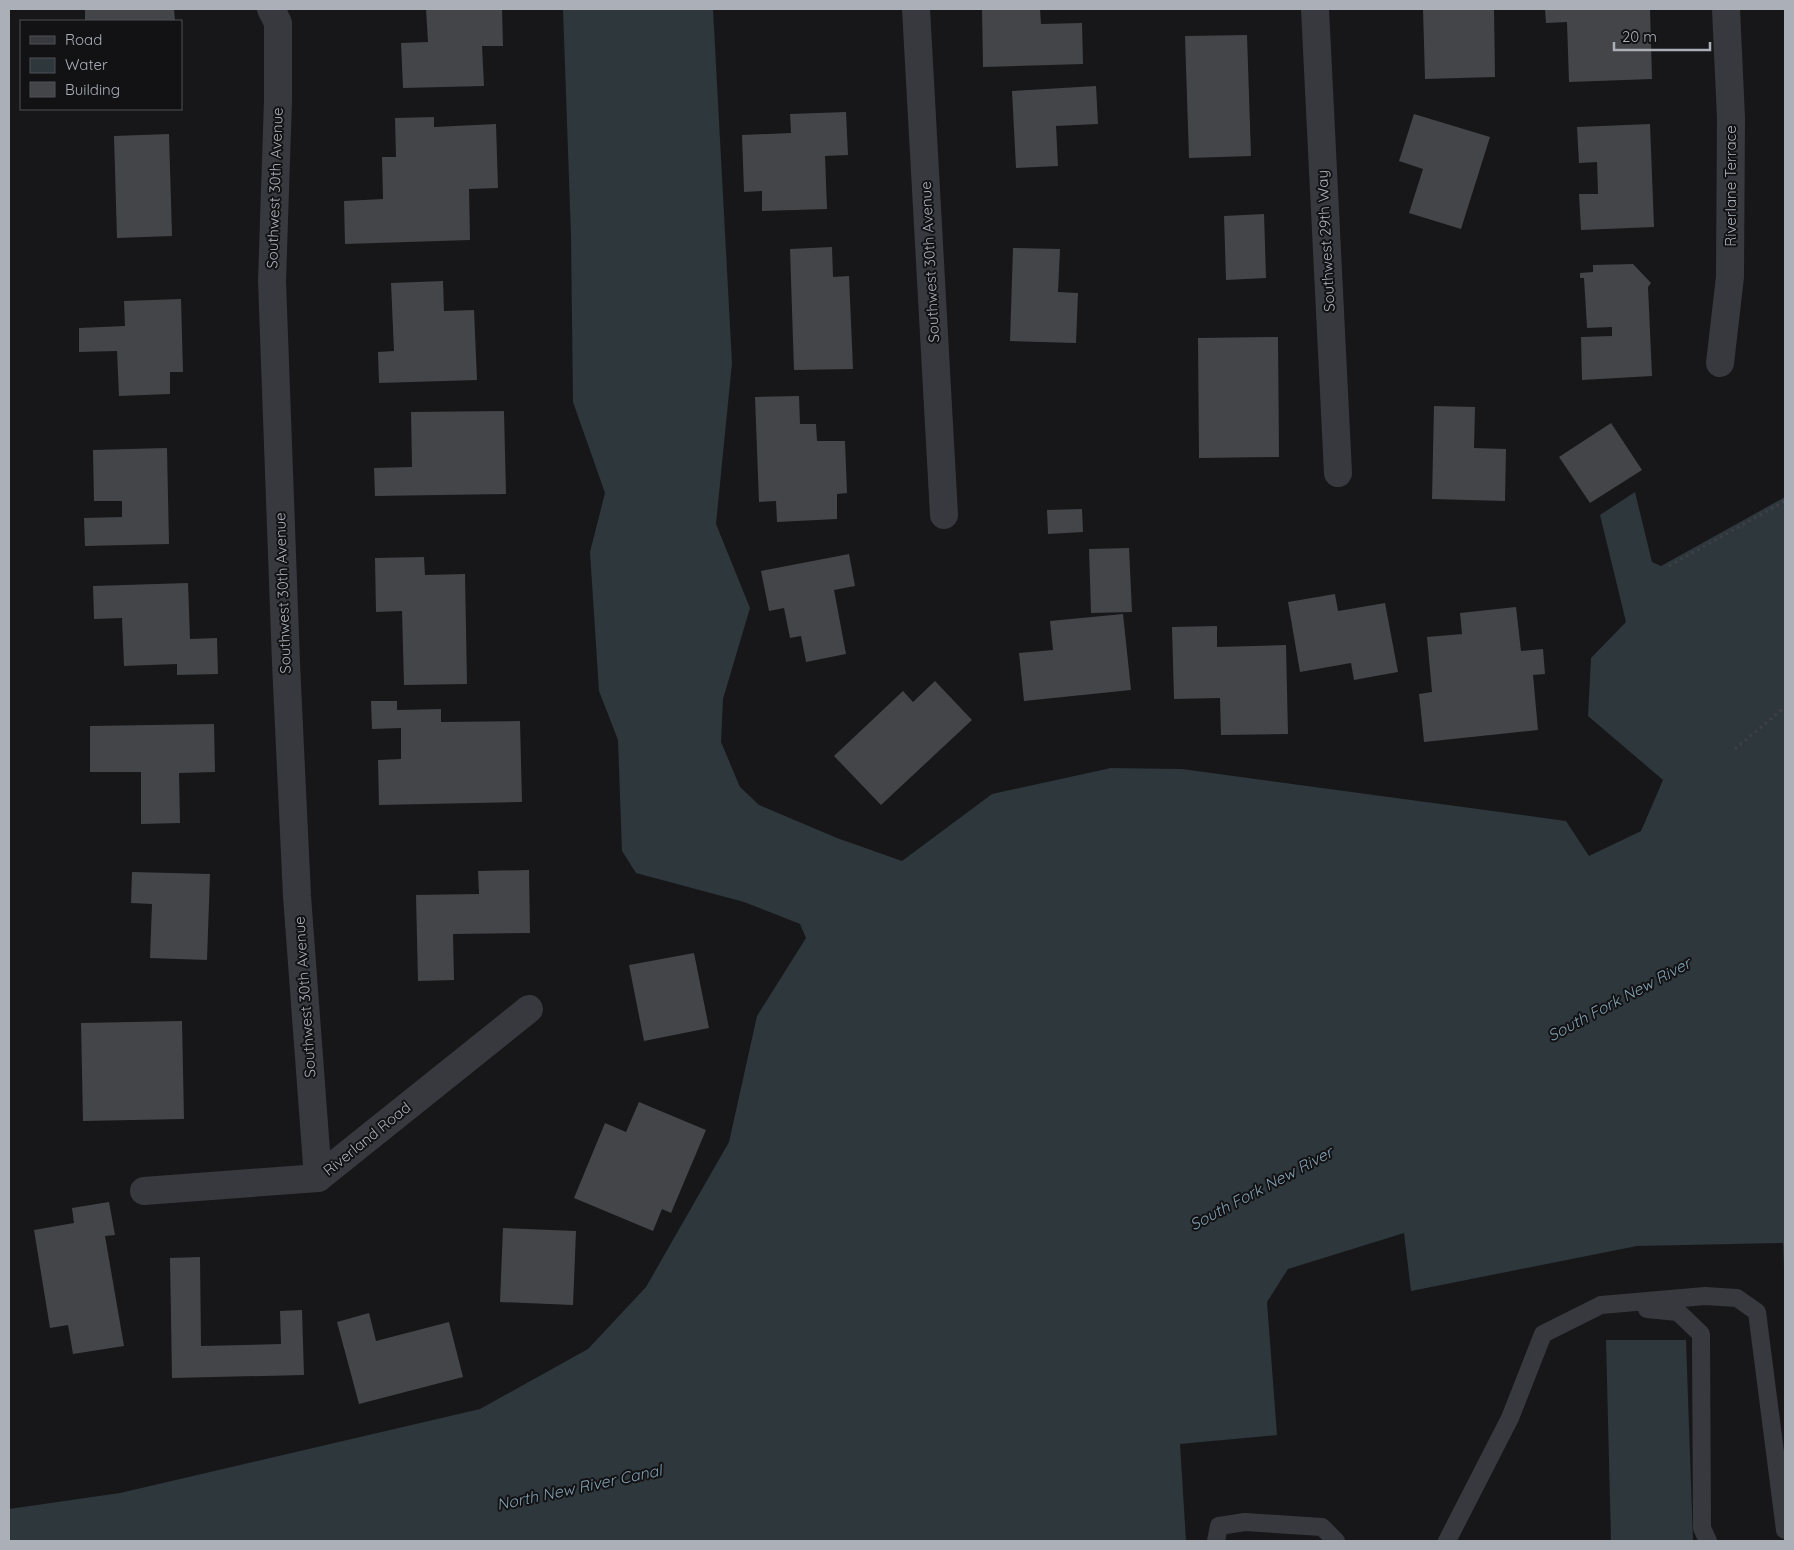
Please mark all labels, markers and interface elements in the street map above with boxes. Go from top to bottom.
legend [20,20,182,110]
scale bar [1614,20,1710,52]
text: 20 m [1622,27,1657,46]
text: Road [65,30,102,49]
text: Water [65,55,108,74]
text: Building [65,80,120,99]
street label: Southwest 30th Avenue [262,107,287,269]
street label: Riverlane Terrace [1721,125,1740,247]
street label: Southwest 29th Way [1312,170,1339,312]
street label: Southwest 30th Avenue [916,181,943,343]
street label: Southwest 30th Avenue [270,512,295,674]
street label: Southwest 30th Avenue [289,916,320,1078]
water label: South Fork New River [1544,952,1696,1045]
street label: Riverland Road [319,1098,414,1180]
water label: South Fork New River [1186,1141,1338,1234]
water label: North New River Canal [495,1459,666,1514]

